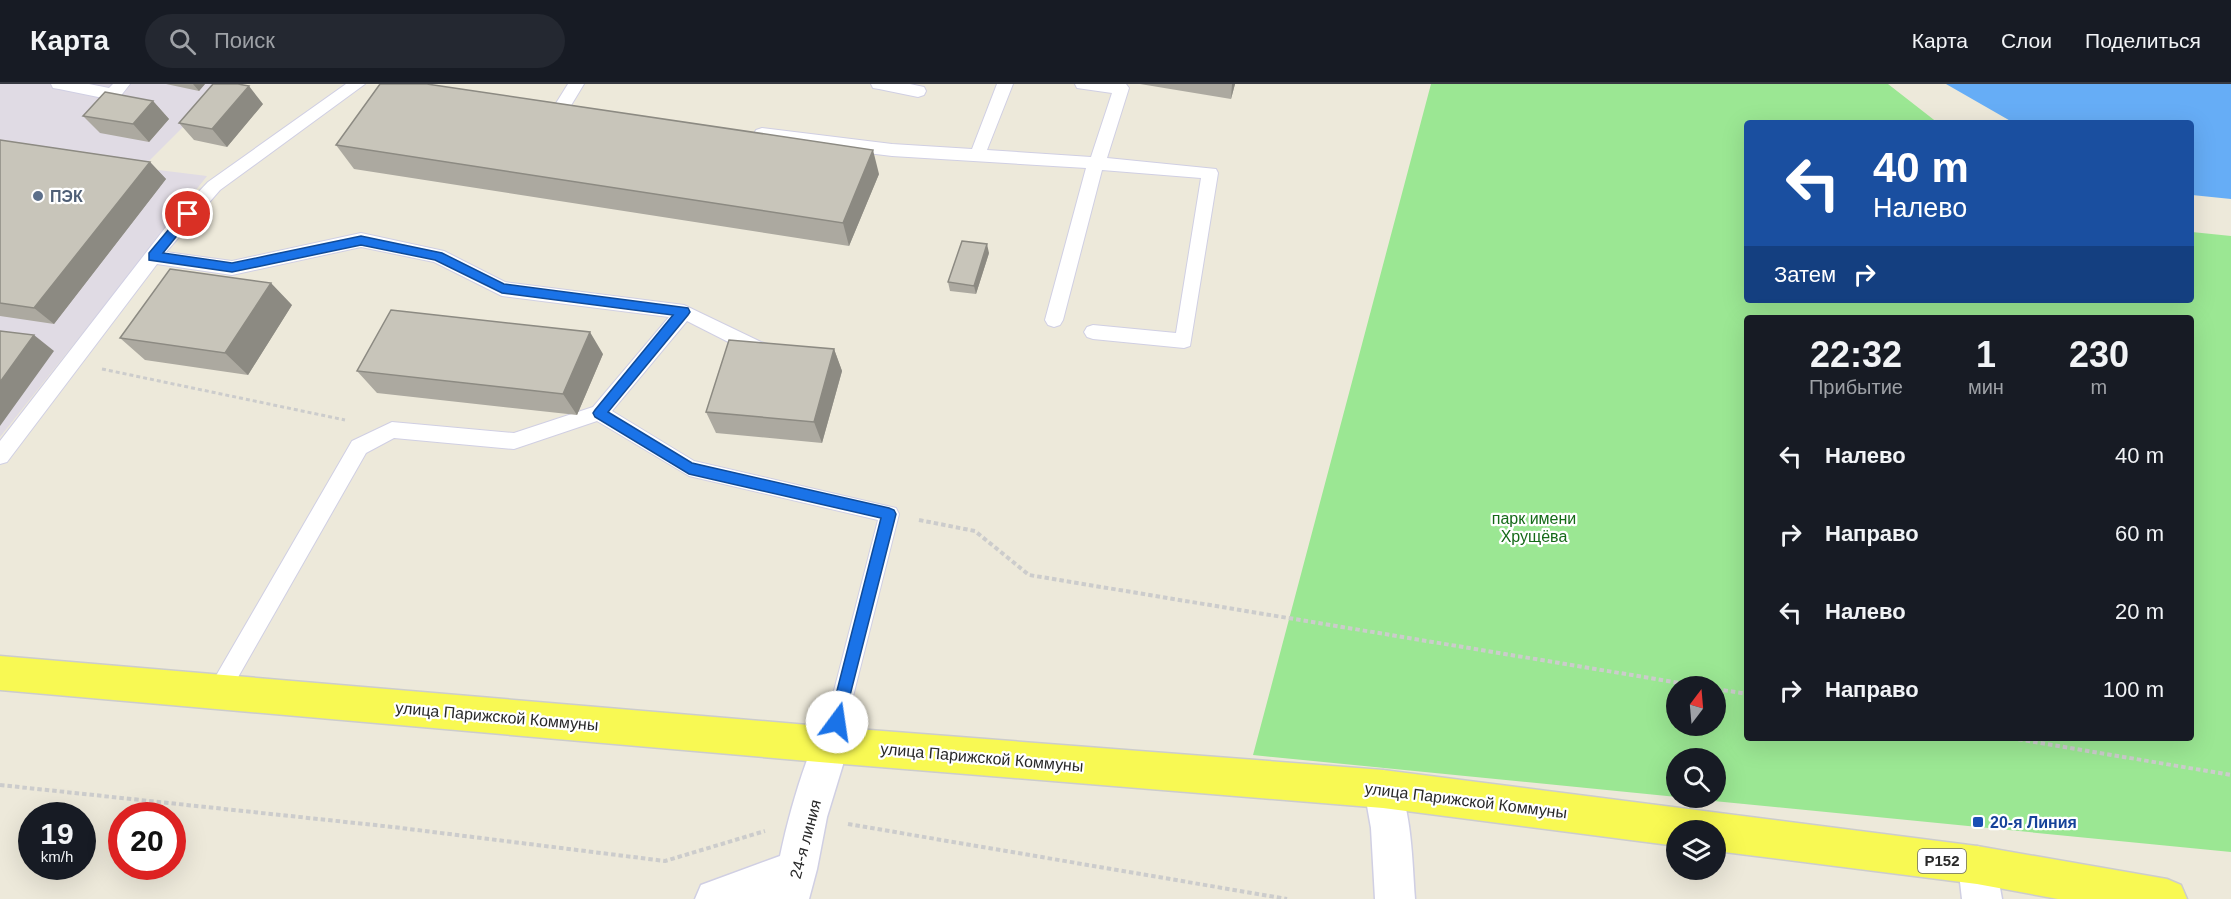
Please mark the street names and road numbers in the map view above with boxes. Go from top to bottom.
street label: улица Парижской Коммуны [395,699,599,734]
street label: улица Парижской Коммуны [880,740,1084,775]
street label: улица Парижской Коммуны [1364,780,1568,821]
street label: 24-я линия [787,798,824,880]
road number: Р152 [1918,849,1966,873]

